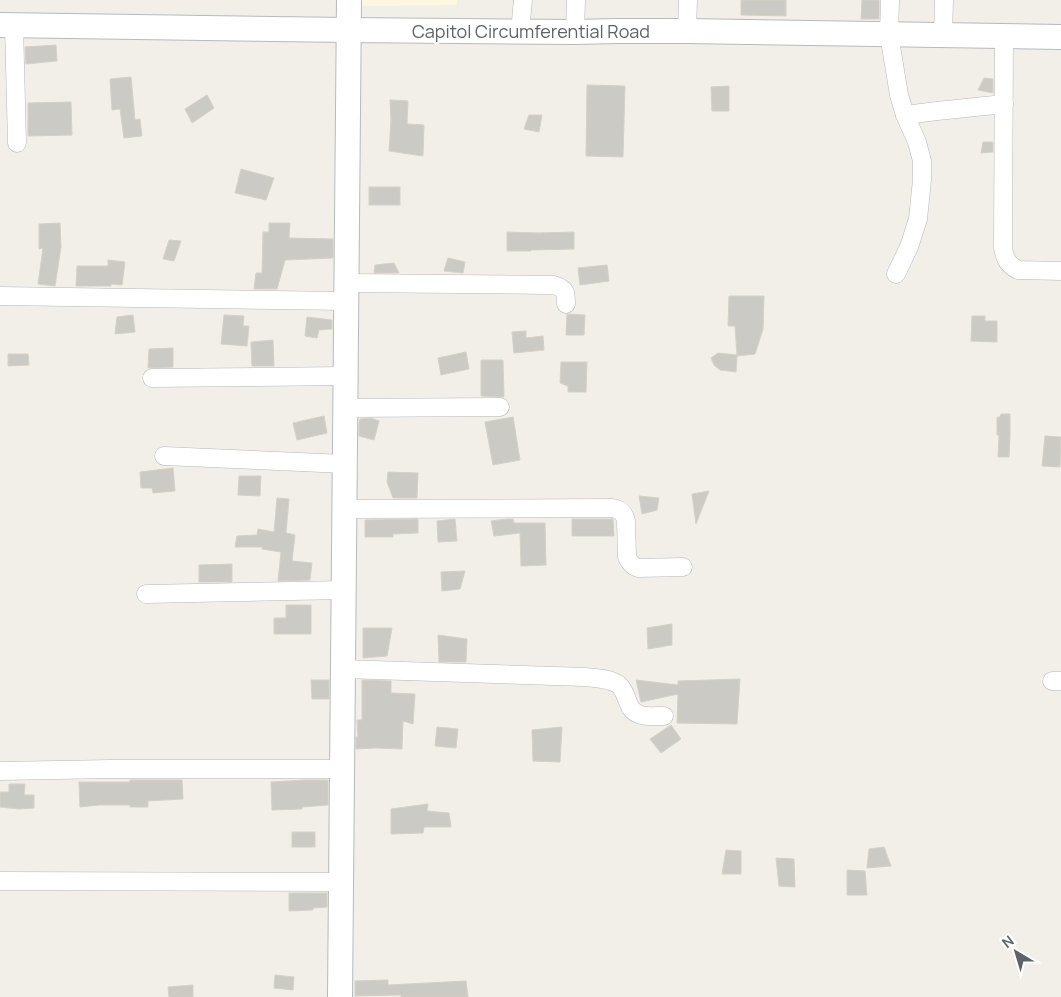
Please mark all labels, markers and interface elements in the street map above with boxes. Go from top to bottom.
street label: Capitol Circumferential Road [412,19,650,43]
north arrow [991,927,1041,977]
text: N [998,931,1018,952]

